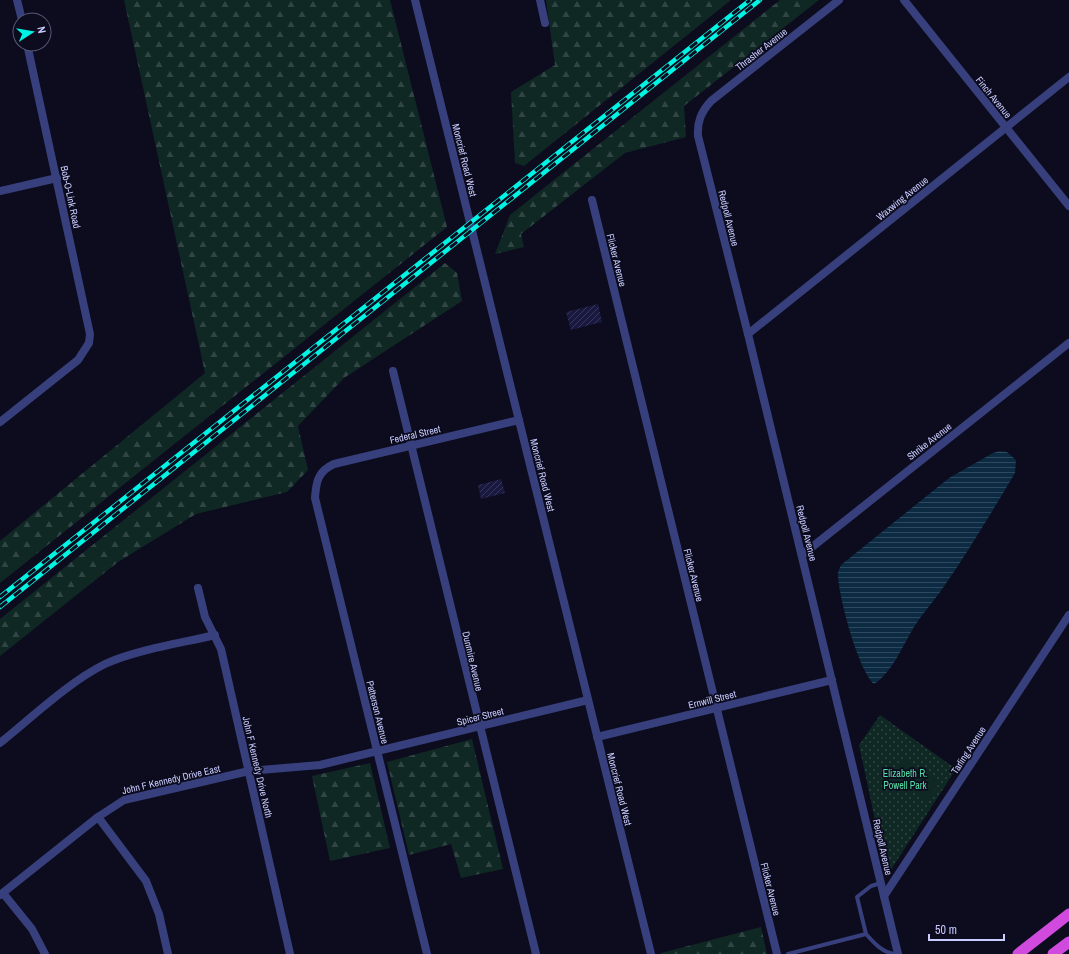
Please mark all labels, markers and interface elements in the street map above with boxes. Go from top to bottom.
north arrow [12,12,52,52]
text: N [34,25,49,35]
street label: Thrasher Avenue [733,25,790,74]
street label: Finch Avenue [973,74,1015,121]
street label: Moncrief Road West [449,122,480,199]
street label: Bob-O-Link Road [58,165,84,230]
street label: Waxwing Avenue [874,173,931,223]
street label: Redpoll Avenue [715,189,742,248]
street label: Flicker Avenue [604,232,629,288]
street label: Shrike Avenue [904,420,955,463]
street label: Federal Street [389,422,442,447]
street label: Moncrief Road West [527,437,558,514]
street label: Redpoll Avenue [793,504,820,563]
street label: Flicker Avenue [681,547,706,603]
street label: Dunmire Avenue [459,630,486,693]
street label: Patterson Avenue [363,679,392,745]
street label: Ernwill Street [687,687,738,712]
street label: Spicer Street [455,704,506,729]
street label: John F Kennedy Drive North [239,715,276,819]
street label: Tarling Avenue [948,724,989,777]
street label: Moncrief Road West [604,751,635,828]
street label: John F Kennedy Drive East [121,762,222,797]
park label: Elizabeth R. Powell Park [883,767,928,792]
street label: Redpoll Avenue [870,818,895,877]
street label: Flicker Avenue [758,861,783,917]
scale bar [929,916,1004,942]
text: 50 m [935,922,957,938]

